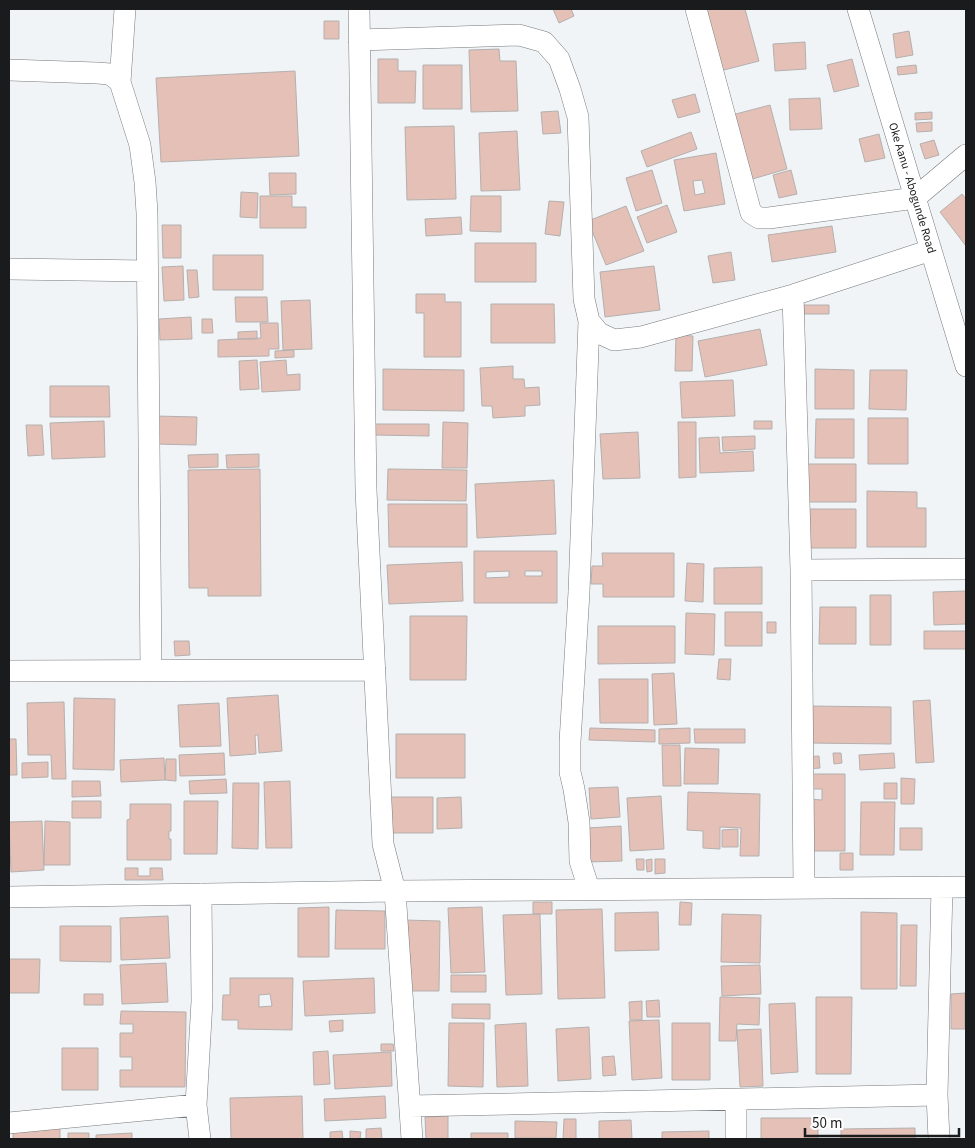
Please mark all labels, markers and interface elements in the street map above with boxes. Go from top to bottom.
street label: Oke Aanu - Abogunde Road [884,120,940,256]
scale bar [805,1106,959,1138]
text: 50 m [812,1113,842,1134]

